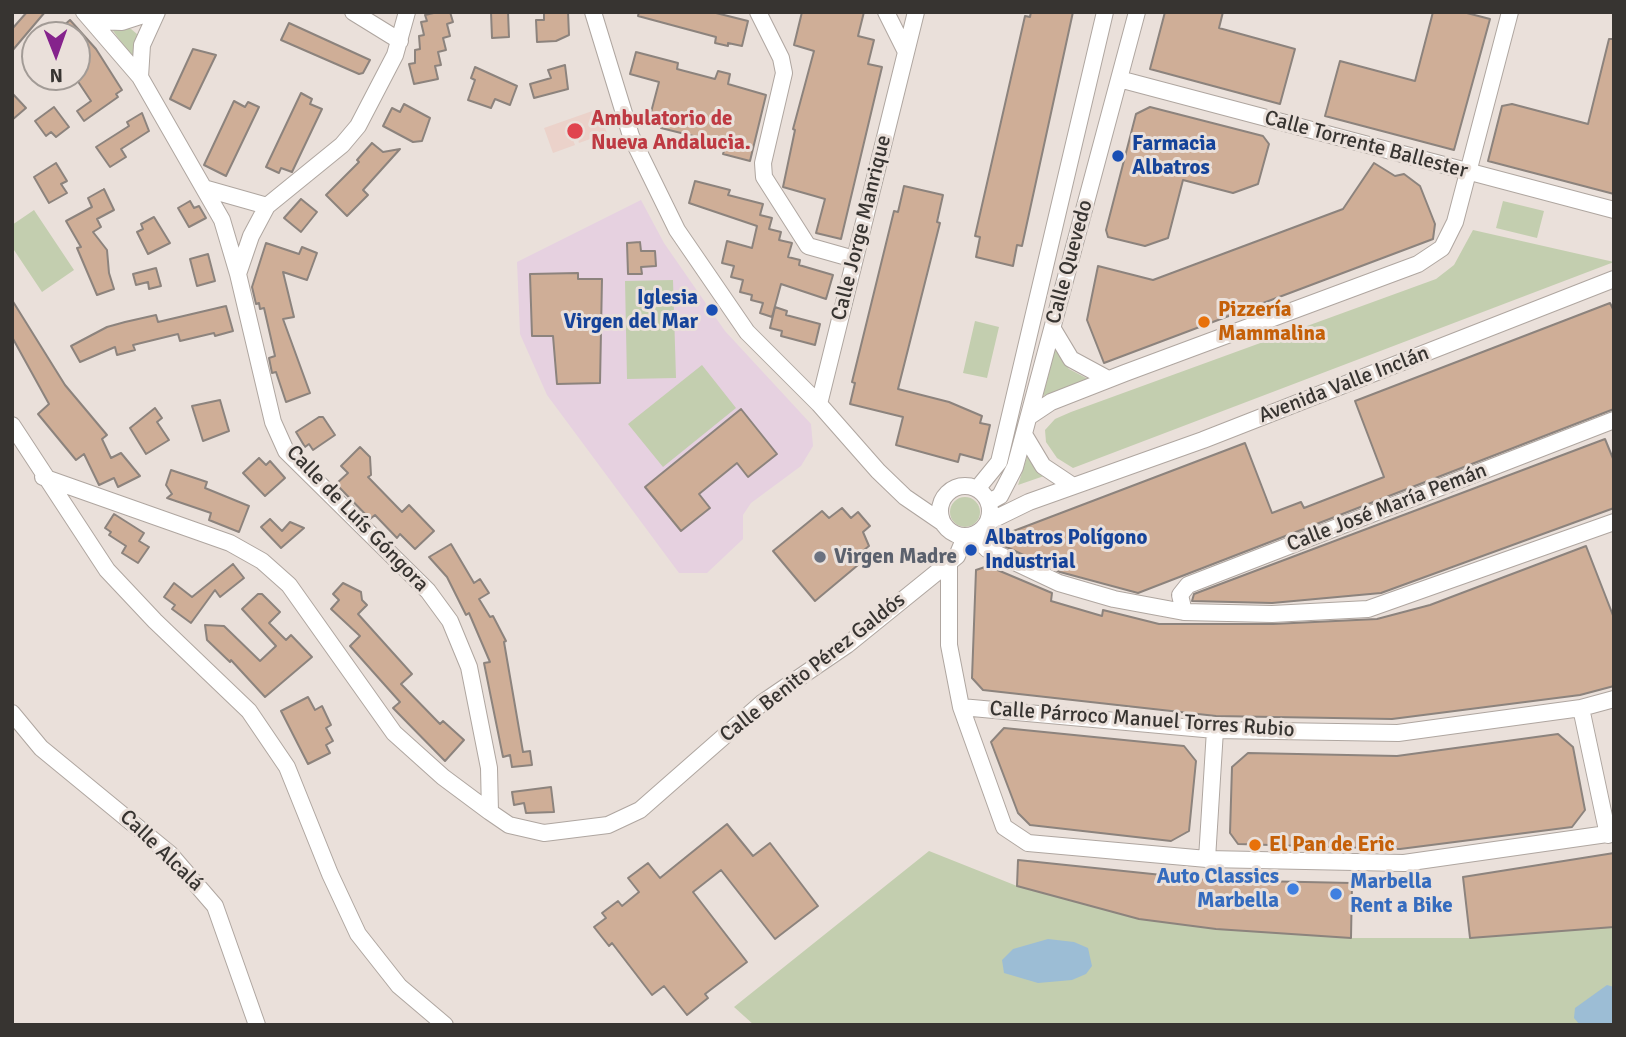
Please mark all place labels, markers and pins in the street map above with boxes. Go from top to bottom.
place label: Ambulatorio de Nueva Andalucia. [591,106,751,156]
marker: Ambulatorio de Nueva Andalucia. [565,121,585,141]
place label: Farmacia Albatros [1132,131,1216,181]
marker: Farmacia Albatros [1110,148,1126,164]
place label: Iglesia Virgen del Mar [564,285,698,335]
place label: Pizzería Mammalina [1218,297,1326,347]
marker: Iglesia Virgen del Mar [704,302,720,318]
marker: Pizzería Mammalina [1196,314,1212,330]
place label: Albatros Polígono Industrial [985,525,1147,575]
marker: Albatros Polígono Industrial [963,542,979,558]
place label: Virgen Madre [834,544,957,570]
marker: Virgen Madre [812,549,828,565]
place label: El Pan de Eric [1269,832,1394,858]
marker: El Pan de Eric [1247,837,1263,853]
place label: Auto Classics Marbella [1157,864,1279,914]
place label: Marbella Rent a Bike [1350,869,1453,919]
marker: Auto Classics Marbella [1285,881,1301,897]
marker: Marbella Rent a Bike [1328,886,1344,902]

